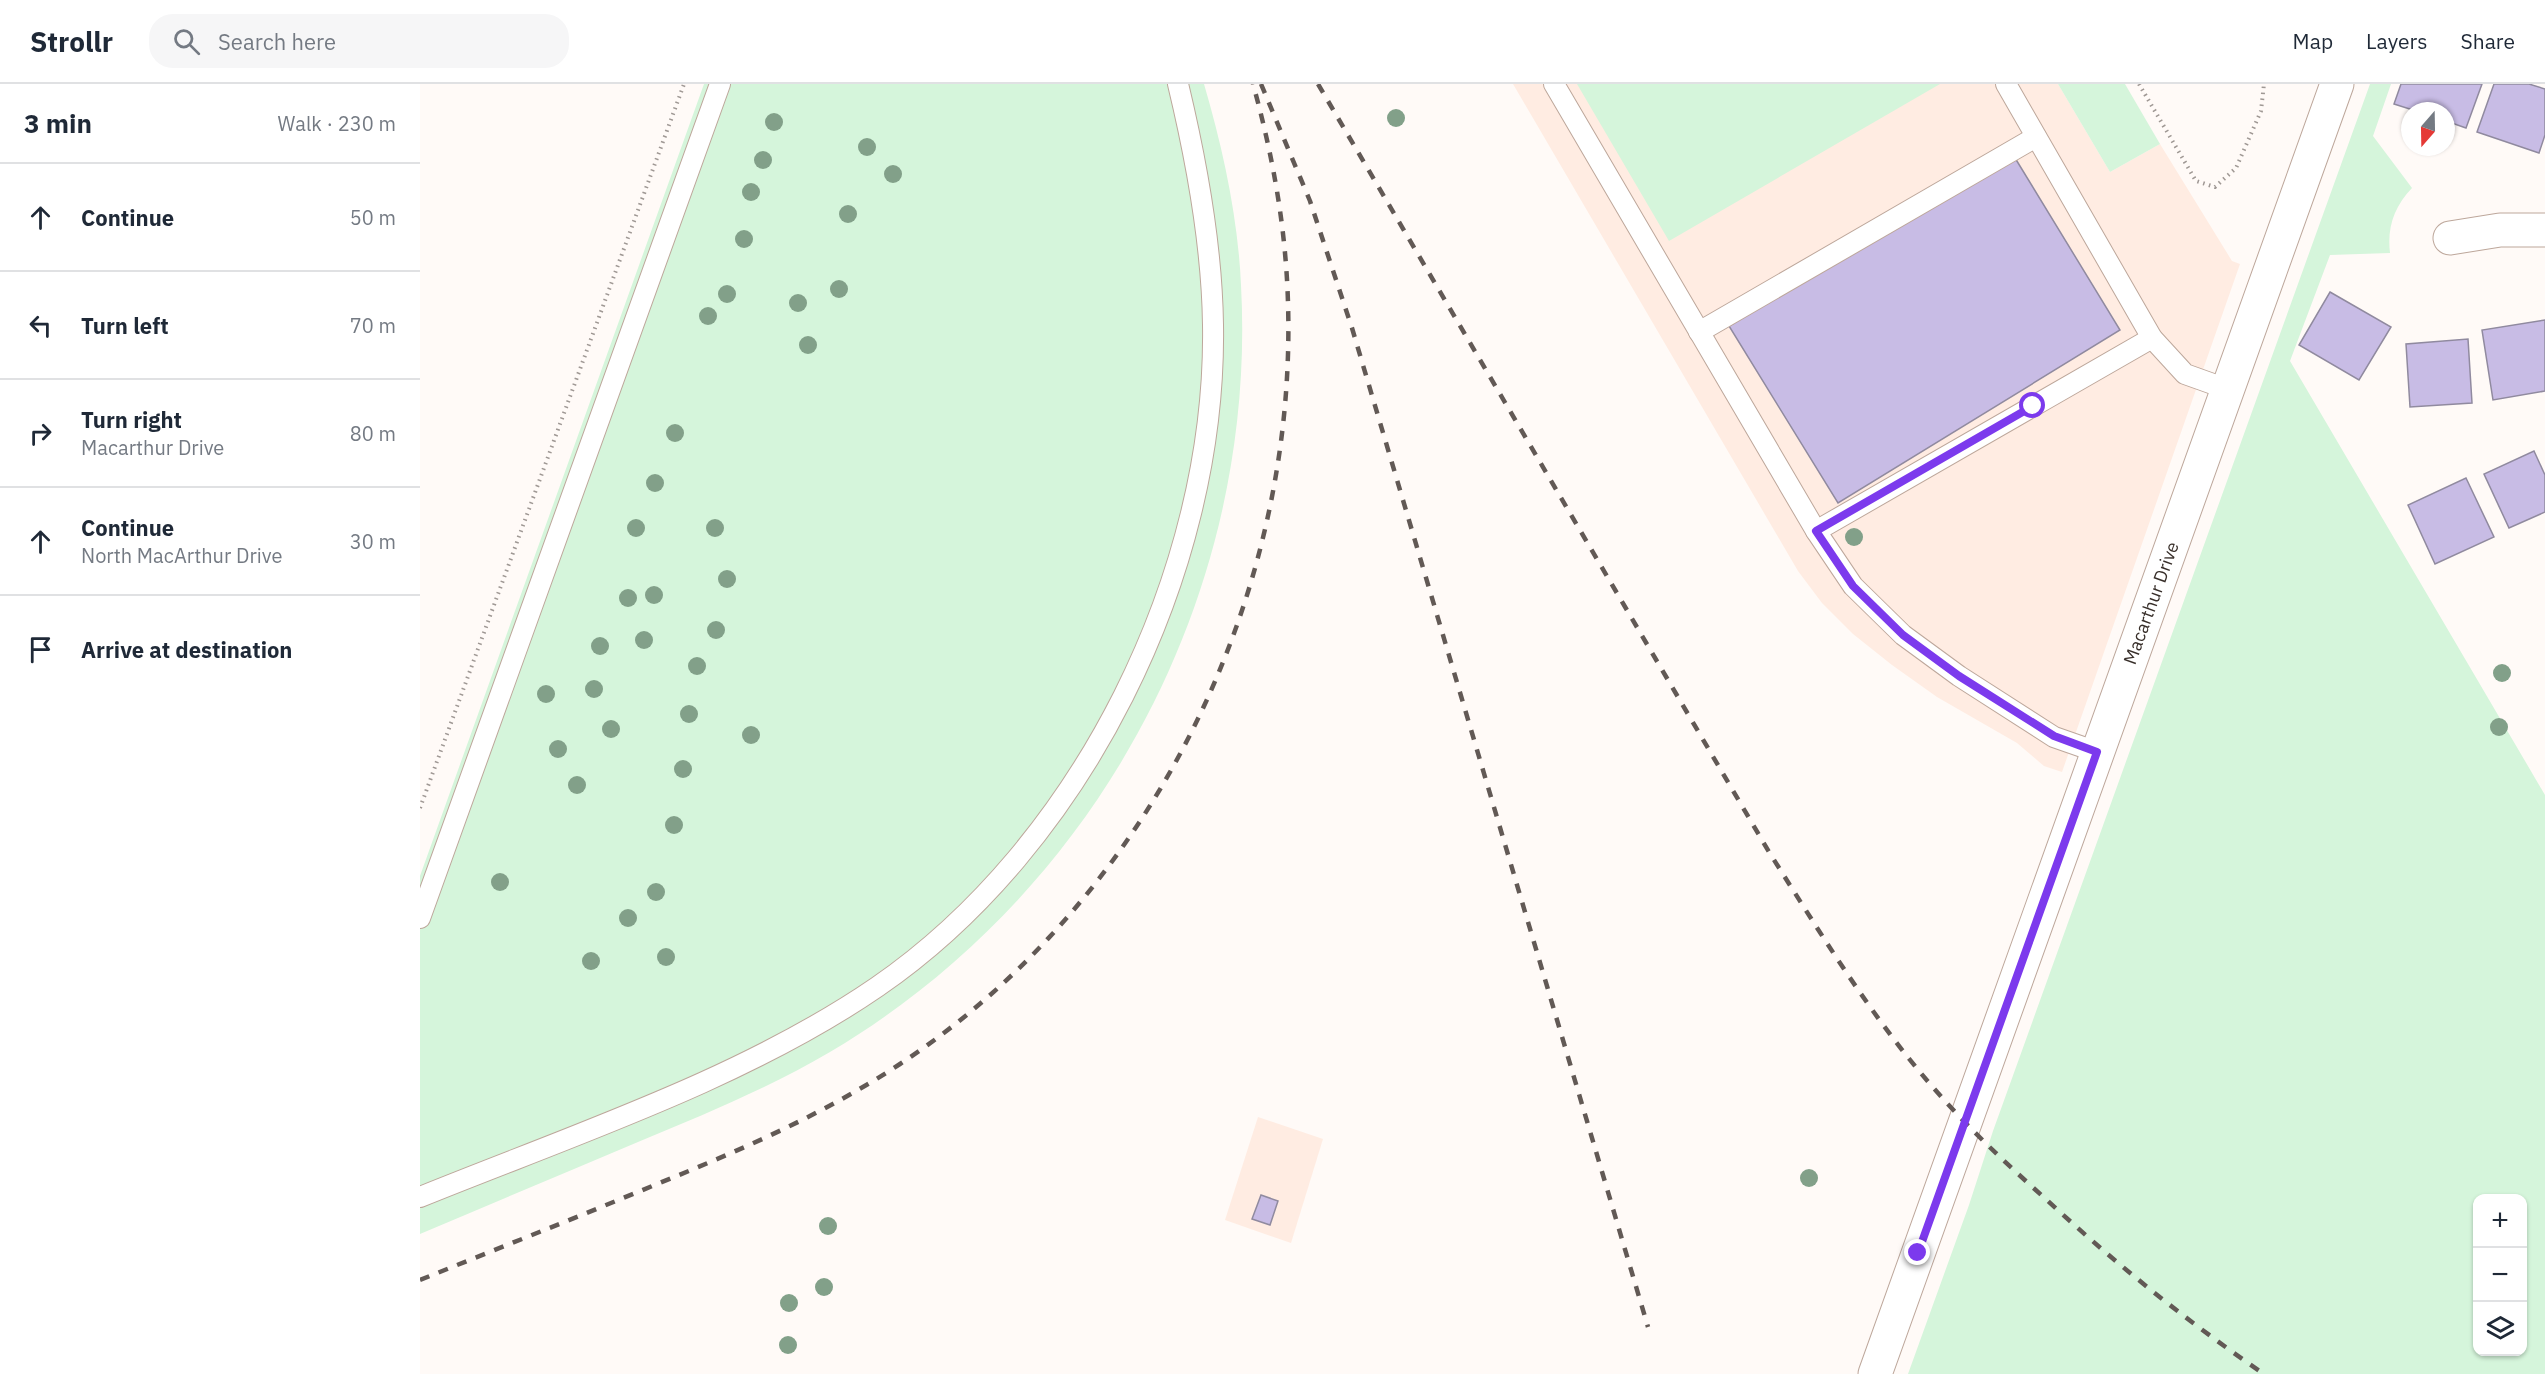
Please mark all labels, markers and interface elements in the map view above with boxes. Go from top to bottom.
search box [149,14,569,68]
text: Strollr [30,23,113,60]
icon: search [170,25,203,58]
text: Search here [218,27,336,56]
text: Map [2293,27,2333,55]
text: Layers [2366,27,2428,55]
text: Share [2461,27,2515,55]
north arrow [2401,102,2455,156]
text: 3 min [24,106,92,140]
text: Walk · 230 m [278,110,396,137]
icon: ahead [24,201,57,234]
text: Continue [81,203,174,232]
text: 50 m [350,204,396,231]
icon: left [24,309,57,342]
text: Turn left [81,311,169,340]
text: 70 m [350,312,396,339]
route start [2019,392,2045,418]
text: Turn right [81,405,182,434]
icon: right [24,417,57,450]
text: 80 m [350,420,396,447]
text: Macarthur Drive [81,434,224,461]
text: Continue [81,513,174,542]
icon: ahead [24,525,57,558]
text: 30 m [350,528,396,555]
street label: Macarthur Drive [2118,538,2184,668]
text: North MacArthur Drive [81,542,282,569]
icon: arrive [24,633,57,666]
text: Arrive at destination [81,635,292,664]
map controls [2473,1194,2527,1356]
button: + [2473,1194,2527,1248]
route end [1904,1239,1930,1265]
button: − [2473,1248,2527,1302]
button: layers [2473,1302,2527,1356]

